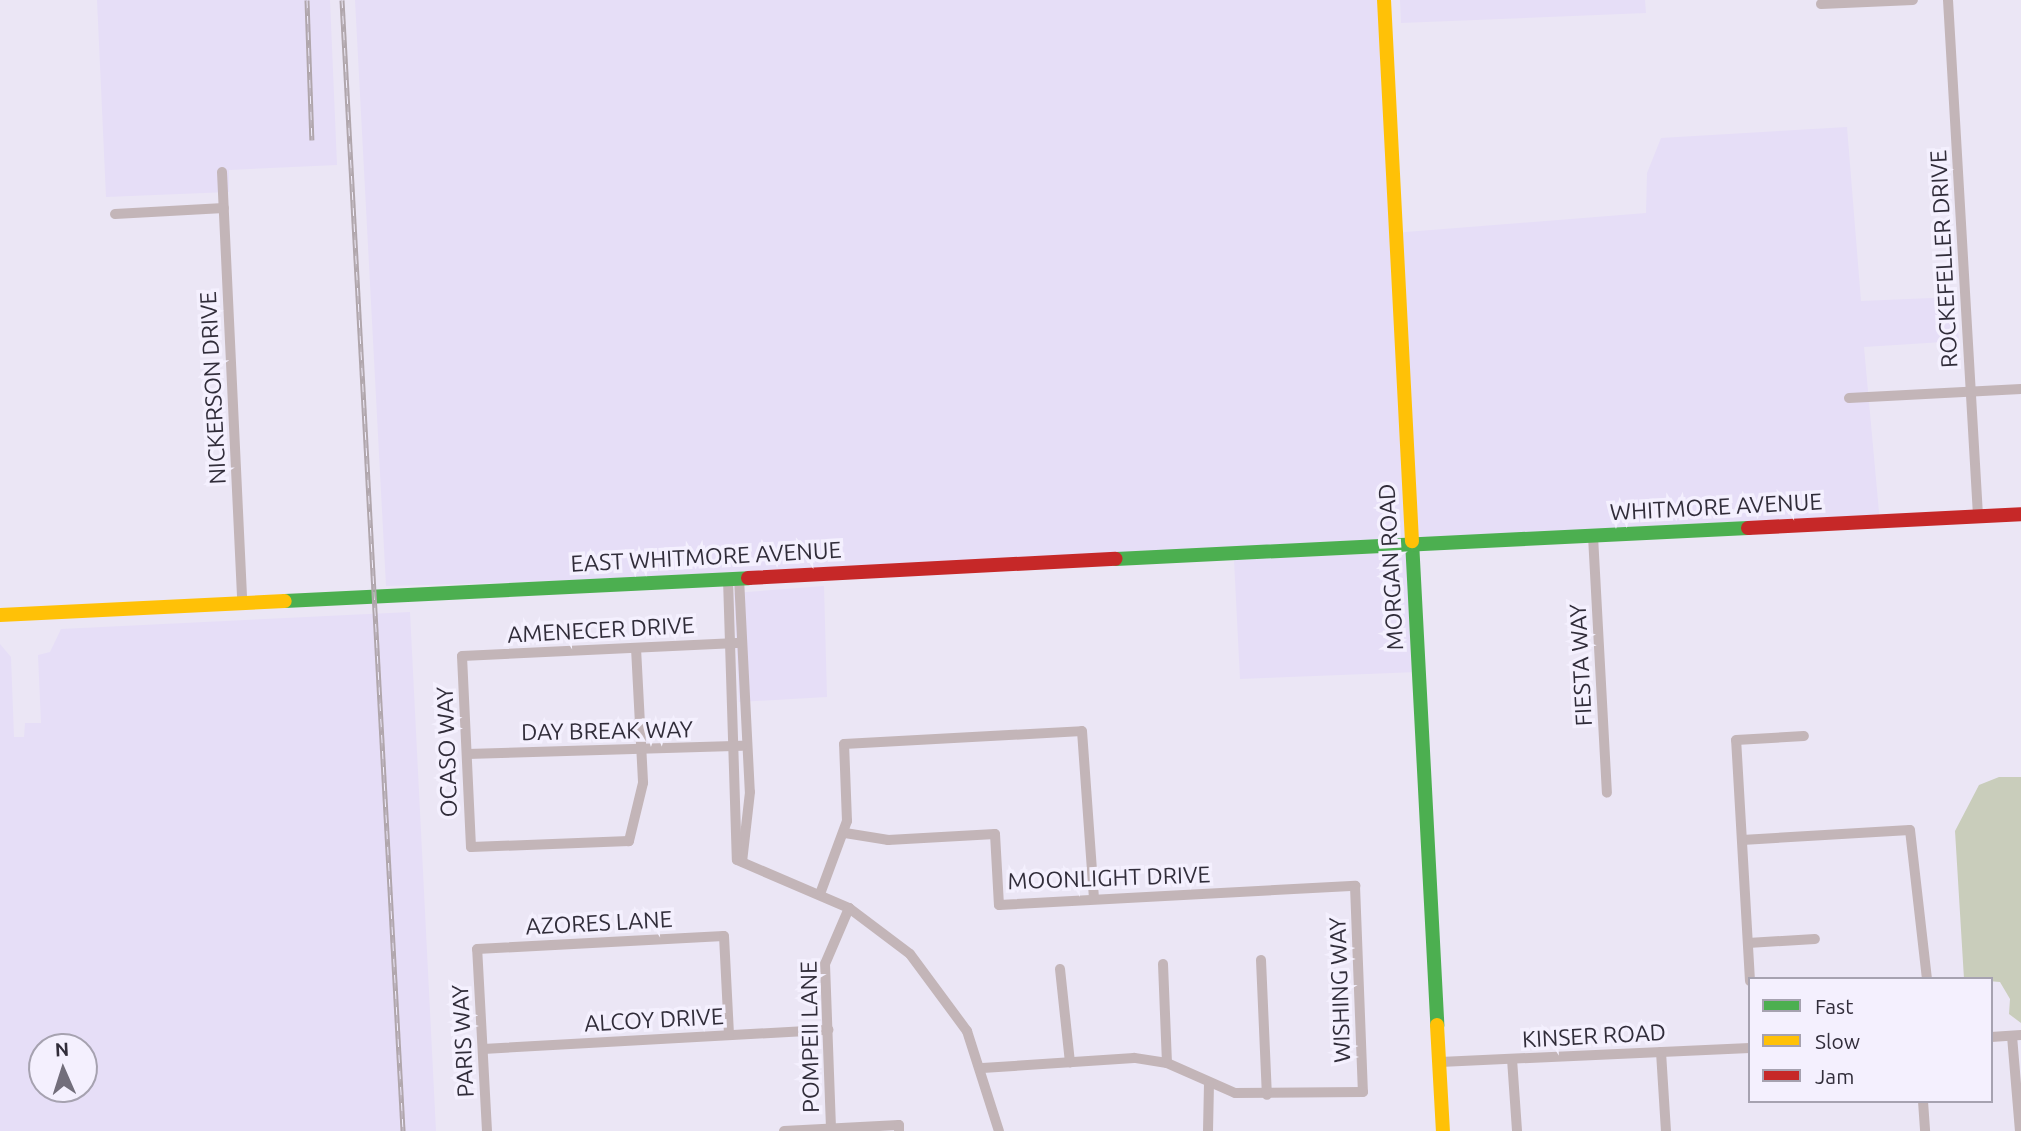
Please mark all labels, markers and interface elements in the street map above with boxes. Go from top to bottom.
street label: ROCKEFELLER DRIVE [1925,149,1963,369]
street label: NICKERSON DRIVE [194,291,232,485]
street label: MORGAN ROAD [1373,483,1409,651]
street label: WHITMORE AVENUE [1609,488,1823,526]
street label: EAST WHITMORE AVENUE [570,536,842,578]
street label: FIESTA WAY [1564,603,1598,727]
street label: AMENECER DRIVE [507,611,695,649]
street label: OCASO WAY [431,686,463,818]
street label: DAY BREAK WAY [521,716,693,746]
street label: MOONLIGHT DRIVE [1007,861,1211,895]
street label: AZORES LANE [525,905,673,941]
street label: WISHING WAY [1324,917,1356,1063]
street label: POMPEII LANE [795,961,825,1113]
legend [1748,977,1993,1103]
street label: PARIS WAY [446,984,480,1098]
text: Fast [1815,994,1853,1018]
street label: ALCOY DRIVE [584,1003,724,1037]
street label: KINSER ROAD [1521,1018,1667,1054]
text: Slow [1815,1029,1860,1053]
north arrow [28,1033,98,1103]
text: N [54,1038,70,1060]
text: Jam [1815,1064,1854,1088]

